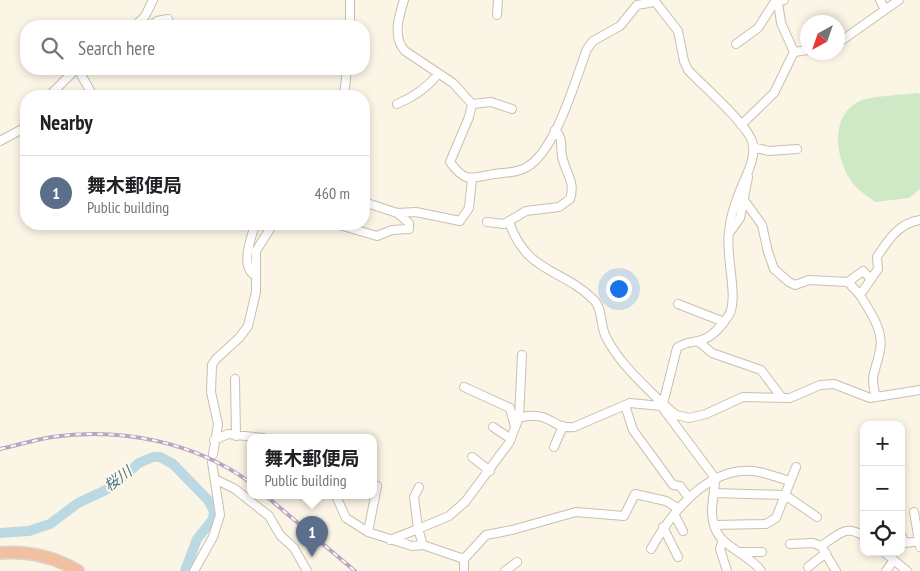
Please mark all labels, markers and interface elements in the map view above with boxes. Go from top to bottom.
north arrow [800,15,845,60]
search box [20,20,370,75]
icon: search [38,34,66,62]
text: Search here [78,36,155,60]
text: Nearby [40,109,93,136]
text: 舞木郵便局 [87,173,182,197]
text: 1 [52,183,60,203]
text: 460 m [315,183,350,203]
text: Public building [87,197,169,217]
your location [606,276,632,302]
map controls [860,421,905,556]
button: + [860,421,905,466]
popup [247,434,377,499]
text: 舞木郵便局 [264,446,360,470]
water label: 桜川 [100,461,137,495]
button: − [860,466,905,511]
text: Public building [264,470,347,490]
button: locate [860,511,905,556]
pin: 1 [296,516,328,557]

